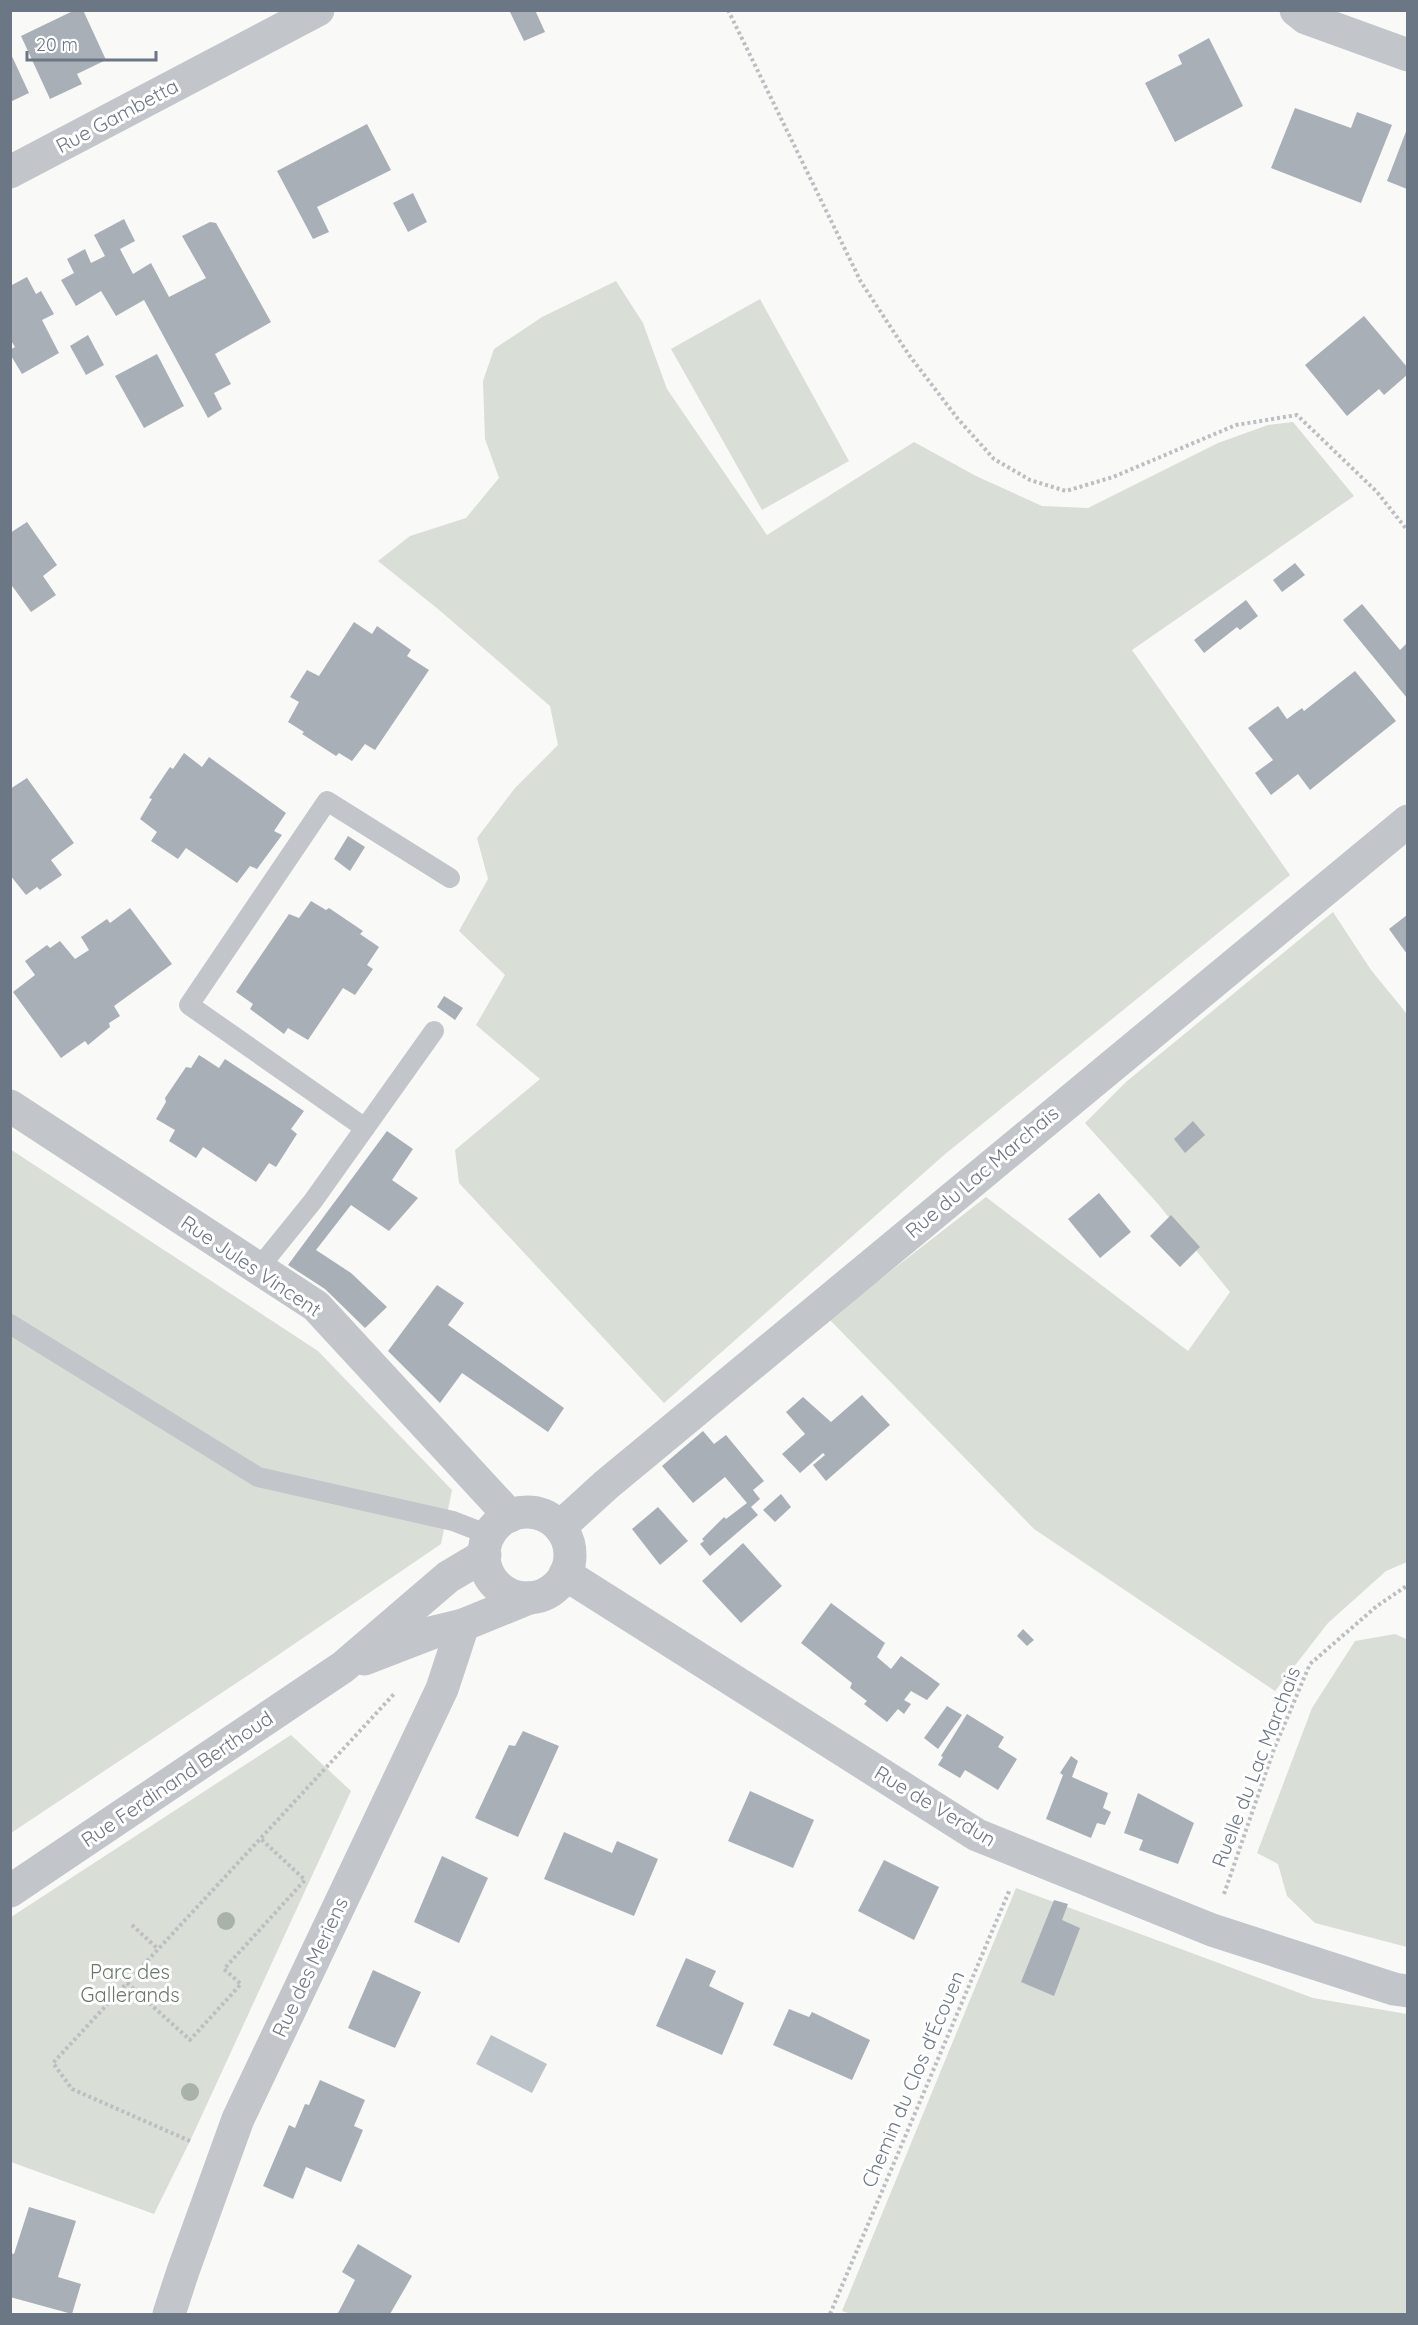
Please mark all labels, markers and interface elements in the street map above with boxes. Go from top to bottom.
scale bar [27,24,156,62]
text: 20 m [36,33,78,56]
street label: Rue Gambetta [51,73,182,158]
street label: Rue du Lac Marchais [900,1100,1063,1243]
street label: Rue Jules Vincent [176,1209,326,1322]
street label: Ruelle du Lac Marchais [1206,1663,1305,1871]
street label: Rue Ferdinand Berthoud [76,1705,277,1852]
street label: Rue de Verdun [870,1760,1000,1852]
street label: Rue des Meriens [266,1893,353,2041]
park label: Parc des Gallerands [80,1959,180,2007]
street label: Chemin du Clos d'Écouen [856,1967,970,2191]

